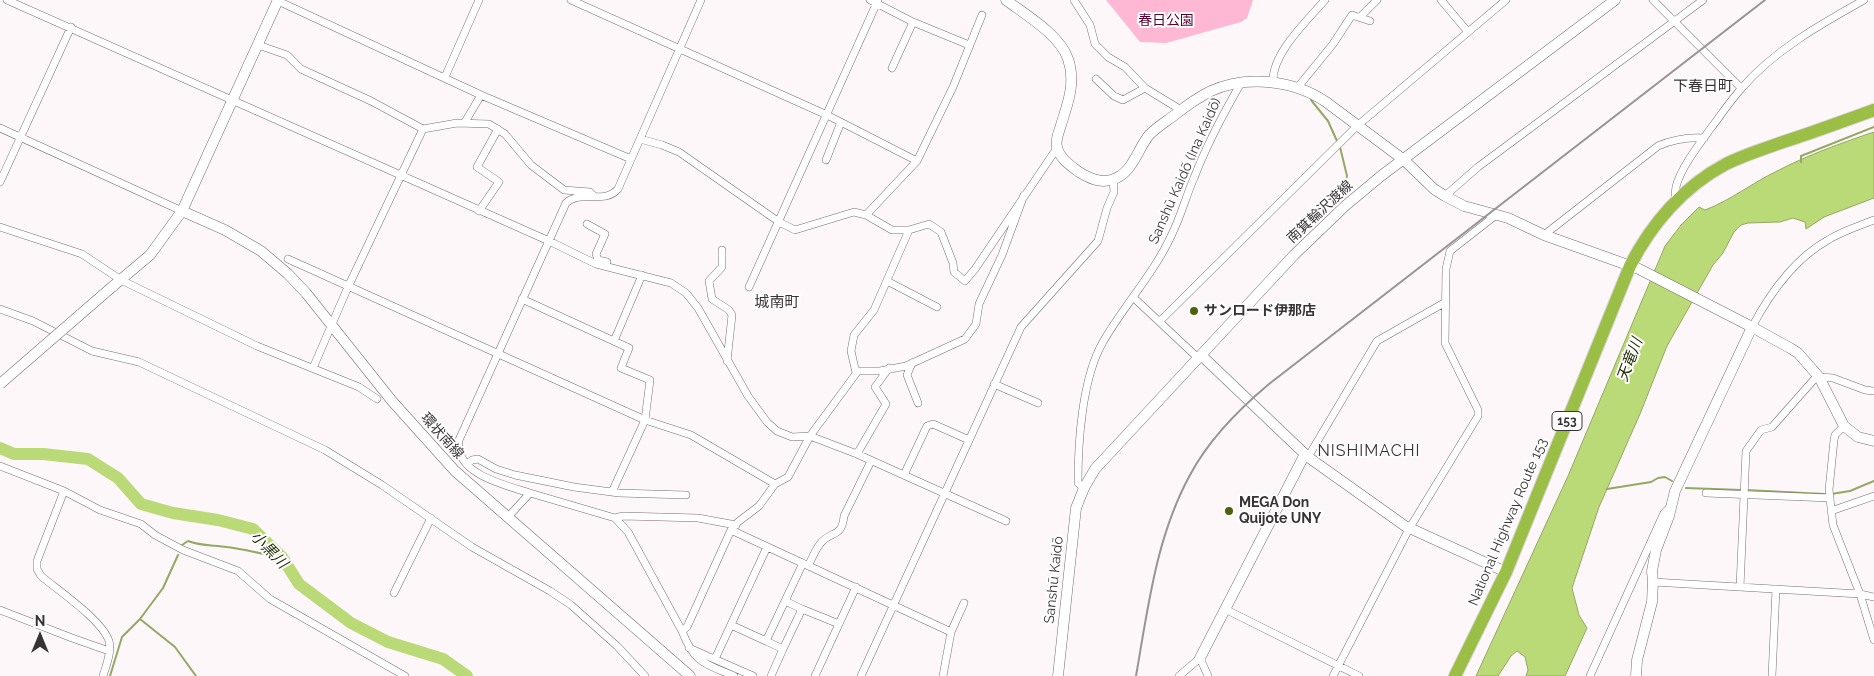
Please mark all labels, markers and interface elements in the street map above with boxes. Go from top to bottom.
park label: 春日公園 [1138,13,1194,29]
district label: 下春日町 [1673,77,1733,95]
street label: Sanshū Kaidō (Ina Kaidō) [1145,95,1225,247]
street label: 南箕輪沢渡線 [1284,177,1356,247]
district label: 城南町 [755,293,799,311]
place label: サンロード伊那店 [1204,303,1316,319]
marker: サンロード伊那店 [1188,305,1200,317]
water label: 天竜川 [1614,336,1646,384]
street label: 環状南線 [417,410,467,462]
road number: 153 [1552,412,1582,431]
street label: National Highway Route 153 [1465,436,1551,608]
district label: NISHIMACHI [1316,441,1422,461]
place label: MEGA Don Quijote UNY [1239,495,1321,528]
marker: MEGA Don Quijote UNY [1223,505,1235,517]
water label: 小黒川 [247,528,291,572]
street label: Sanshū Kaidō [1041,535,1067,625]
north arrow [15,611,65,661]
text: N [35,613,45,629]

